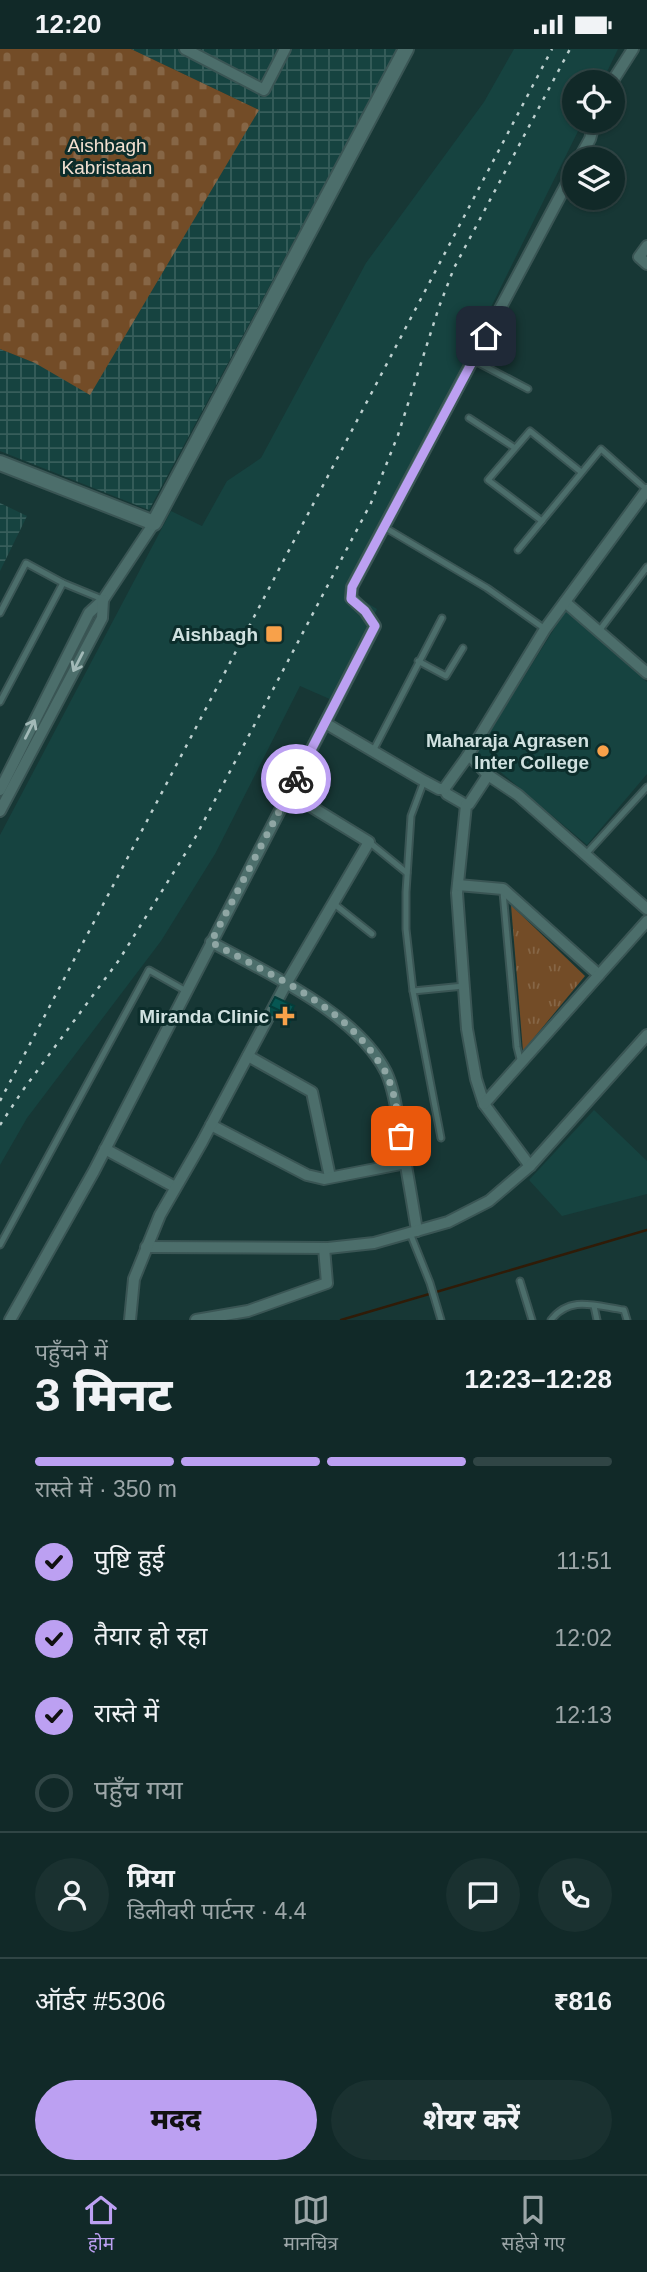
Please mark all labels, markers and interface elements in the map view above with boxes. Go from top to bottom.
text: 12:20 [35,9,102,39]
map controls [562,70,625,210]
button: locate [562,70,625,133]
park label: Aishbagh Kabristaan [62,135,152,178]
button: layers [562,147,625,210]
pin [456,306,516,366]
icon: home [467,317,505,355]
place label: Aishbagh [171,624,258,645]
marker: Aishbagh [264,624,284,644]
one-way arrow [71,651,85,672]
one-way arrow [24,719,38,740]
place label: Maharaja Agrasen Inter College [426,730,589,773]
marker: Maharaja Agrasen Inter College [595,743,611,759]
courier [261,744,331,814]
icon: bike [277,760,315,798]
place label: Miranda Clinic [139,1006,269,1027]
marker: Miranda Clinic [275,1006,295,1026]
pin [371,1106,431,1166]
icon: bag [382,1117,420,1155]
text: पहुँचने में [35,1339,108,1365]
text: 12:23–12:28 [465,1364,612,1394]
text: 3 मिनट [35,1369,172,1421]
text: रास्ते में · 350 m [35,1476,177,1502]
icon: check [35,1543,73,1581]
text: पुष्टि हुई [94,1544,164,1574]
text: 11:51 [556,1548,612,1574]
icon: check [35,1620,73,1658]
text: तैयार हो रहा [94,1621,207,1651]
text: 12:02 [554,1625,612,1651]
icon: check [35,1697,73,1735]
text: रास्ते में [94,1698,159,1728]
text: 12:13 [554,1702,612,1728]
text: पहुँच गया [94,1775,183,1805]
button: person [35,1858,109,1932]
button: chat [446,1858,520,1932]
button: phone [538,1858,612,1932]
text: प्रिया [127,1863,175,1893]
text: डिलीवरी पार्टनर · 4.4 [127,1898,307,1924]
text: ऑर्डर #5306 [35,1986,166,2016]
text: ₹816 [554,1986,612,2016]
button: मदद [35,2080,317,2160]
button: शेयर करें [331,2080,612,2160]
tab: होम [82,2191,120,2258]
tab: मानचित्र [284,2191,338,2258]
tab: सहेजे गए [502,2191,565,2258]

